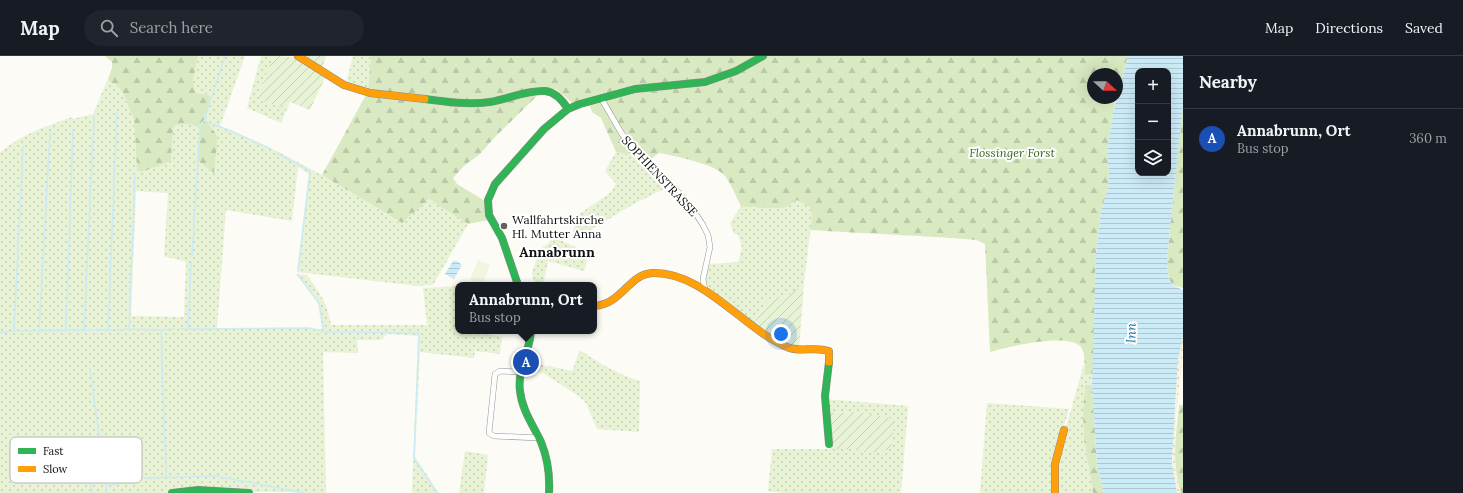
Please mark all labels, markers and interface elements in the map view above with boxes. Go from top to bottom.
search box [84,10,364,46]
text: Map [20,16,60,40]
icon: search [98,17,120,39]
text: Search here [130,18,213,37]
text: Map [1265,19,1293,37]
text: Directions [1315,19,1383,37]
text: Saved [1405,19,1443,37]
north arrow [1087,68,1123,104]
map controls [1135,68,1171,176]
button: + [1135,68,1171,104]
text: Nearby [1199,71,1257,93]
button: − [1135,104,1171,140]
text: Annabrunn, Ort [1237,121,1351,140]
text: A [1208,130,1216,147]
text: 360 m [1409,130,1447,147]
street label: SOPHIENSTRASSE [619,133,701,219]
button: layers [1135,140,1171,176]
text: Bus stop [1237,140,1289,157]
park label: Flossinger Forst [969,145,1055,160]
place label: Wallfahrtskirche Hl. Mutter Anna [512,212,605,241]
marker: Wallfahrtskirche Hl. Mutter Anna [499,221,509,231]
district label: Annabrunn [519,243,595,261]
popup [455,282,597,334]
text: Annabrunn, Ort [469,290,583,309]
text: Bus stop [469,309,521,326]
water label: Inn [1122,323,1140,343]
your location [771,324,791,344]
pin: A [513,347,539,377]
legend [10,437,142,483]
text: Fast [43,444,64,458]
text: Slow [43,462,68,476]

